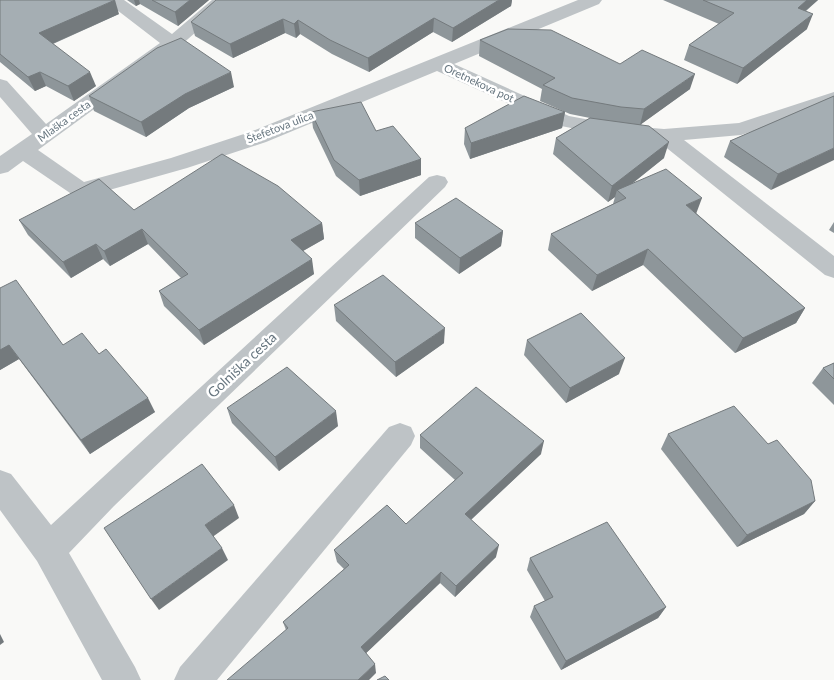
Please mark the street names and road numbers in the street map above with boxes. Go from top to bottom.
street label: Oretnekova pot [442,61,516,104]
street label: Mlaška cesta [35,97,93,144]
street label: Štefetova ulica [244,108,315,145]
street label: Golniška cesta [204,328,280,401]

